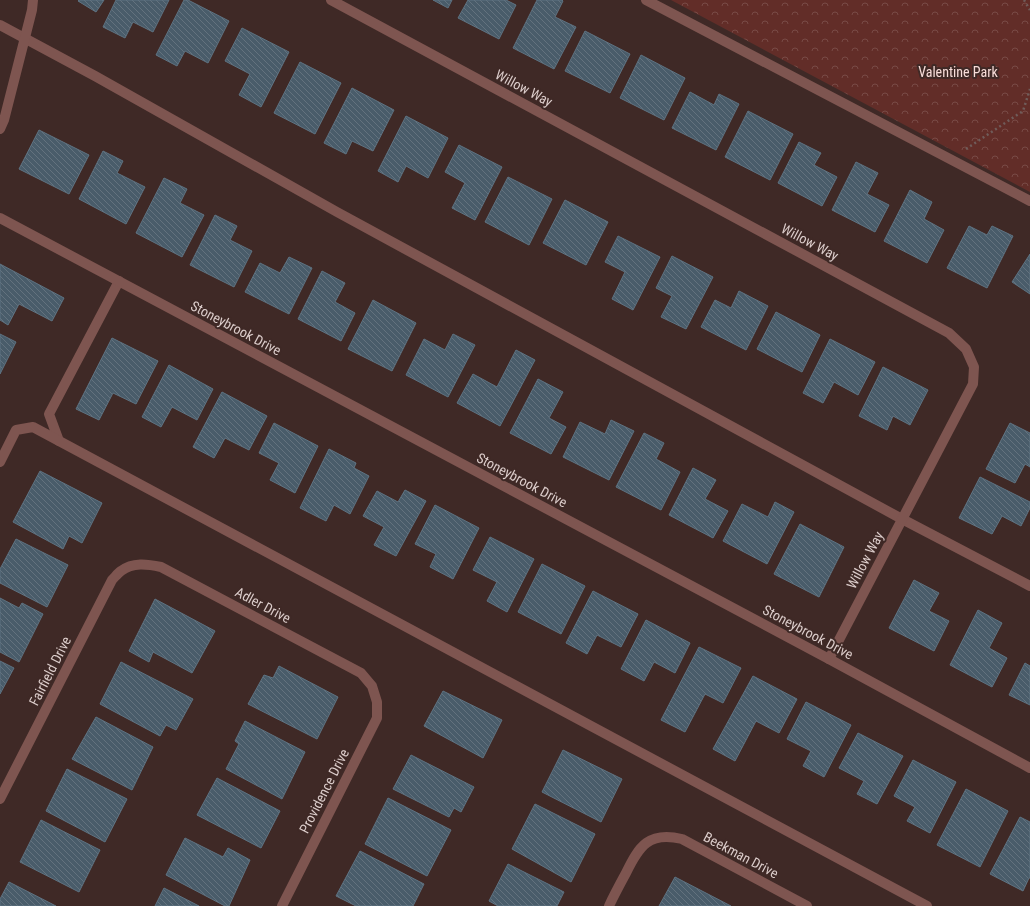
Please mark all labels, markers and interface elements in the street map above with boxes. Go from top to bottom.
park label: Valentine Park [918,64,999,80]
street label: Willow Way [493,66,556,110]
street label: Willow Way [779,220,842,264]
street label: Stoneybrook Drive [188,297,284,359]
street label: Stoneybrook Drive [474,449,570,511]
street label: Willow Way [843,528,887,591]
street label: Adler Drive [233,584,294,626]
street label: Stoneybrook Drive [760,601,856,663]
street label: Fairfield Drive [26,633,74,708]
street label: Providence Drive [296,746,352,836]
street label: Beekman Drive [701,829,781,882]

